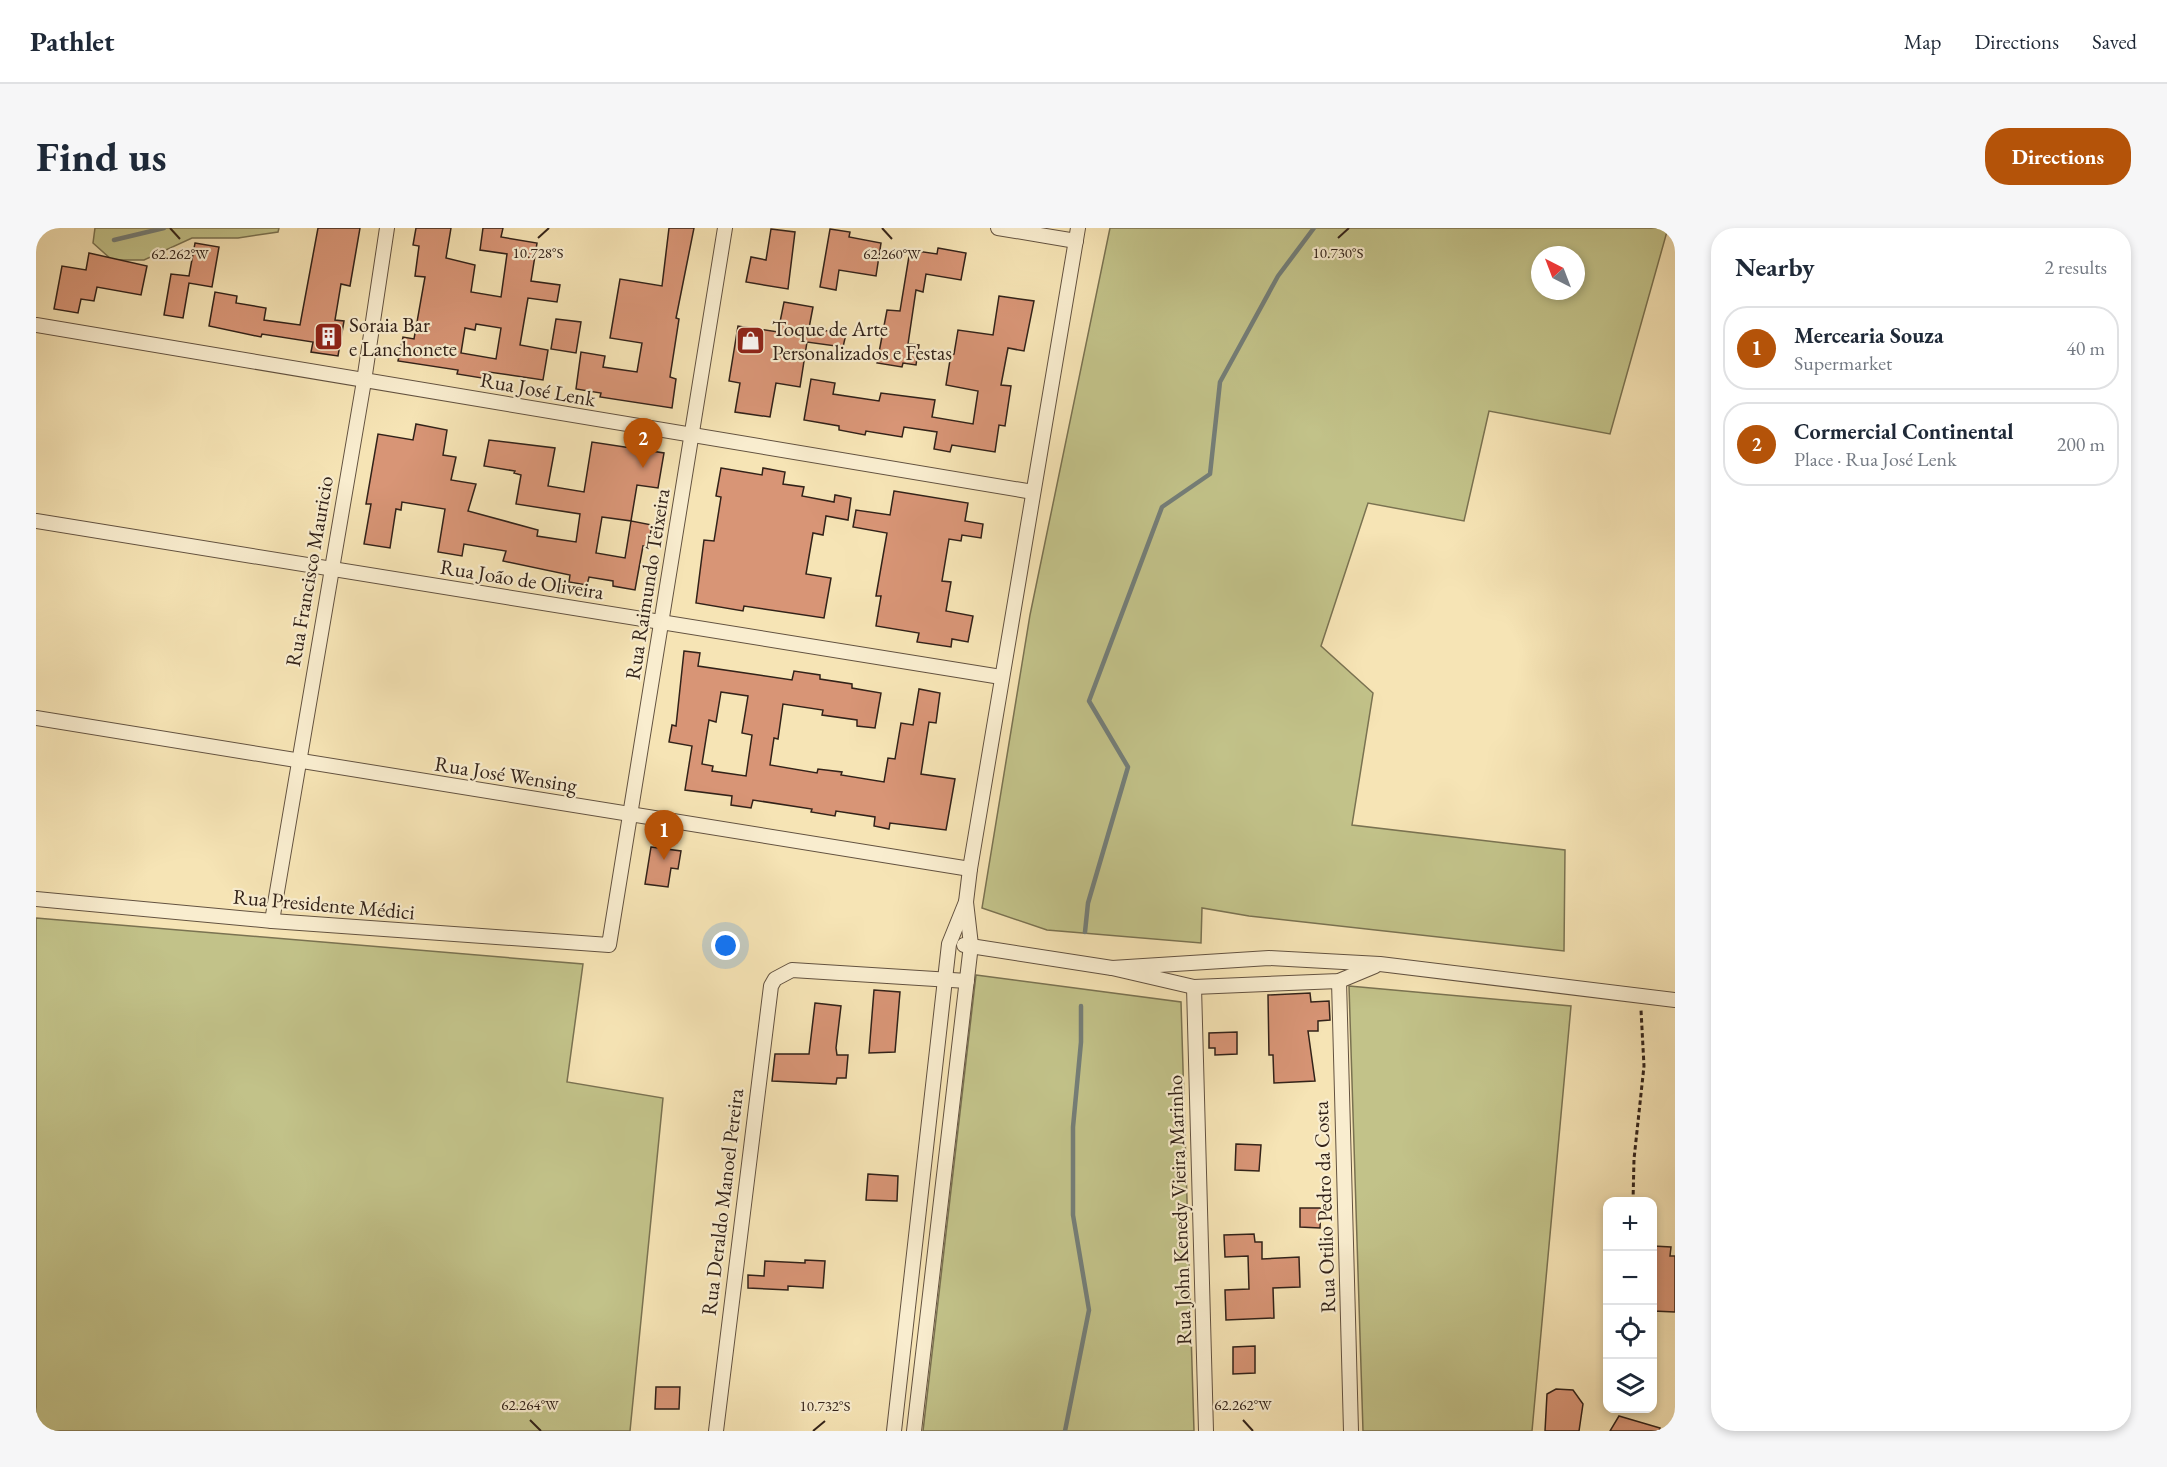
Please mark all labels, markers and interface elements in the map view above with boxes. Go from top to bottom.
text: Pathlet [30,23,114,59]
text: Map [1904,28,1941,55]
text: Directions [1974,28,2059,55]
text: Saved [2092,28,2137,55]
button: Directions [1985,128,2131,185]
text: Find us [36,129,167,184]
text: 10.728°S [513,243,563,262]
text: 10.730°S [1313,243,1363,262]
text: 62.262°W [151,244,209,263]
text: 62.260°W [863,244,921,263]
north arrow [1531,246,1585,300]
text: Nearby [1735,250,1815,284]
text: 2 results [2044,254,2107,280]
place label: Soraia Bar e Lanchonete [349,311,457,362]
place label: Toque de Arte Personalizados e Festas [772,315,952,366]
building icon: Soraia Bar e Lanchonete [312,320,344,352]
text: Mercearia Souza [1794,321,1944,350]
shop icon: Toque de Arte Personalizados e Festas [735,324,767,356]
text: 1 [1751,335,1762,361]
text: 40 m [2066,335,2105,361]
text: Supermarket [1794,350,1892,376]
street label: Rua José Lenk [478,366,599,413]
text: Cormercial Continental [1794,417,2014,446]
pin: 2 [624,418,662,468]
text: 2 [1751,431,1762,457]
text: 200 m [2057,431,2105,457]
text: Place · Rua José Lenk [1794,446,1957,472]
street label: Rua Francisco Mauricio [279,473,339,669]
street label: Rua Raimundo Teixeira [619,486,676,682]
street label: Rua João de Oliveira [438,553,606,605]
street label: Rua José Wensing [433,749,580,799]
pin: 1 [644,810,684,860]
street label: Rua Presidente Médici [232,883,416,925]
your location [711,931,740,960]
street label: Rua John Kenedy Vieira Marinho [1161,1074,1197,1346]
street label: Rua Deraldo Manoel Pereira [695,1086,749,1317]
street label: Rua Otilio Pedro da Costa [1307,1100,1341,1314]
map controls [1603,1197,1657,1413]
button: + [1603,1197,1657,1251]
button: − [1603,1251,1657,1305]
button: locate [1603,1305,1657,1359]
button: layers [1603,1359,1657,1413]
text: 62.264°W [501,1395,559,1414]
text: 62.262°W [1214,1395,1272,1414]
text: 10.732°S [800,1396,850,1415]

